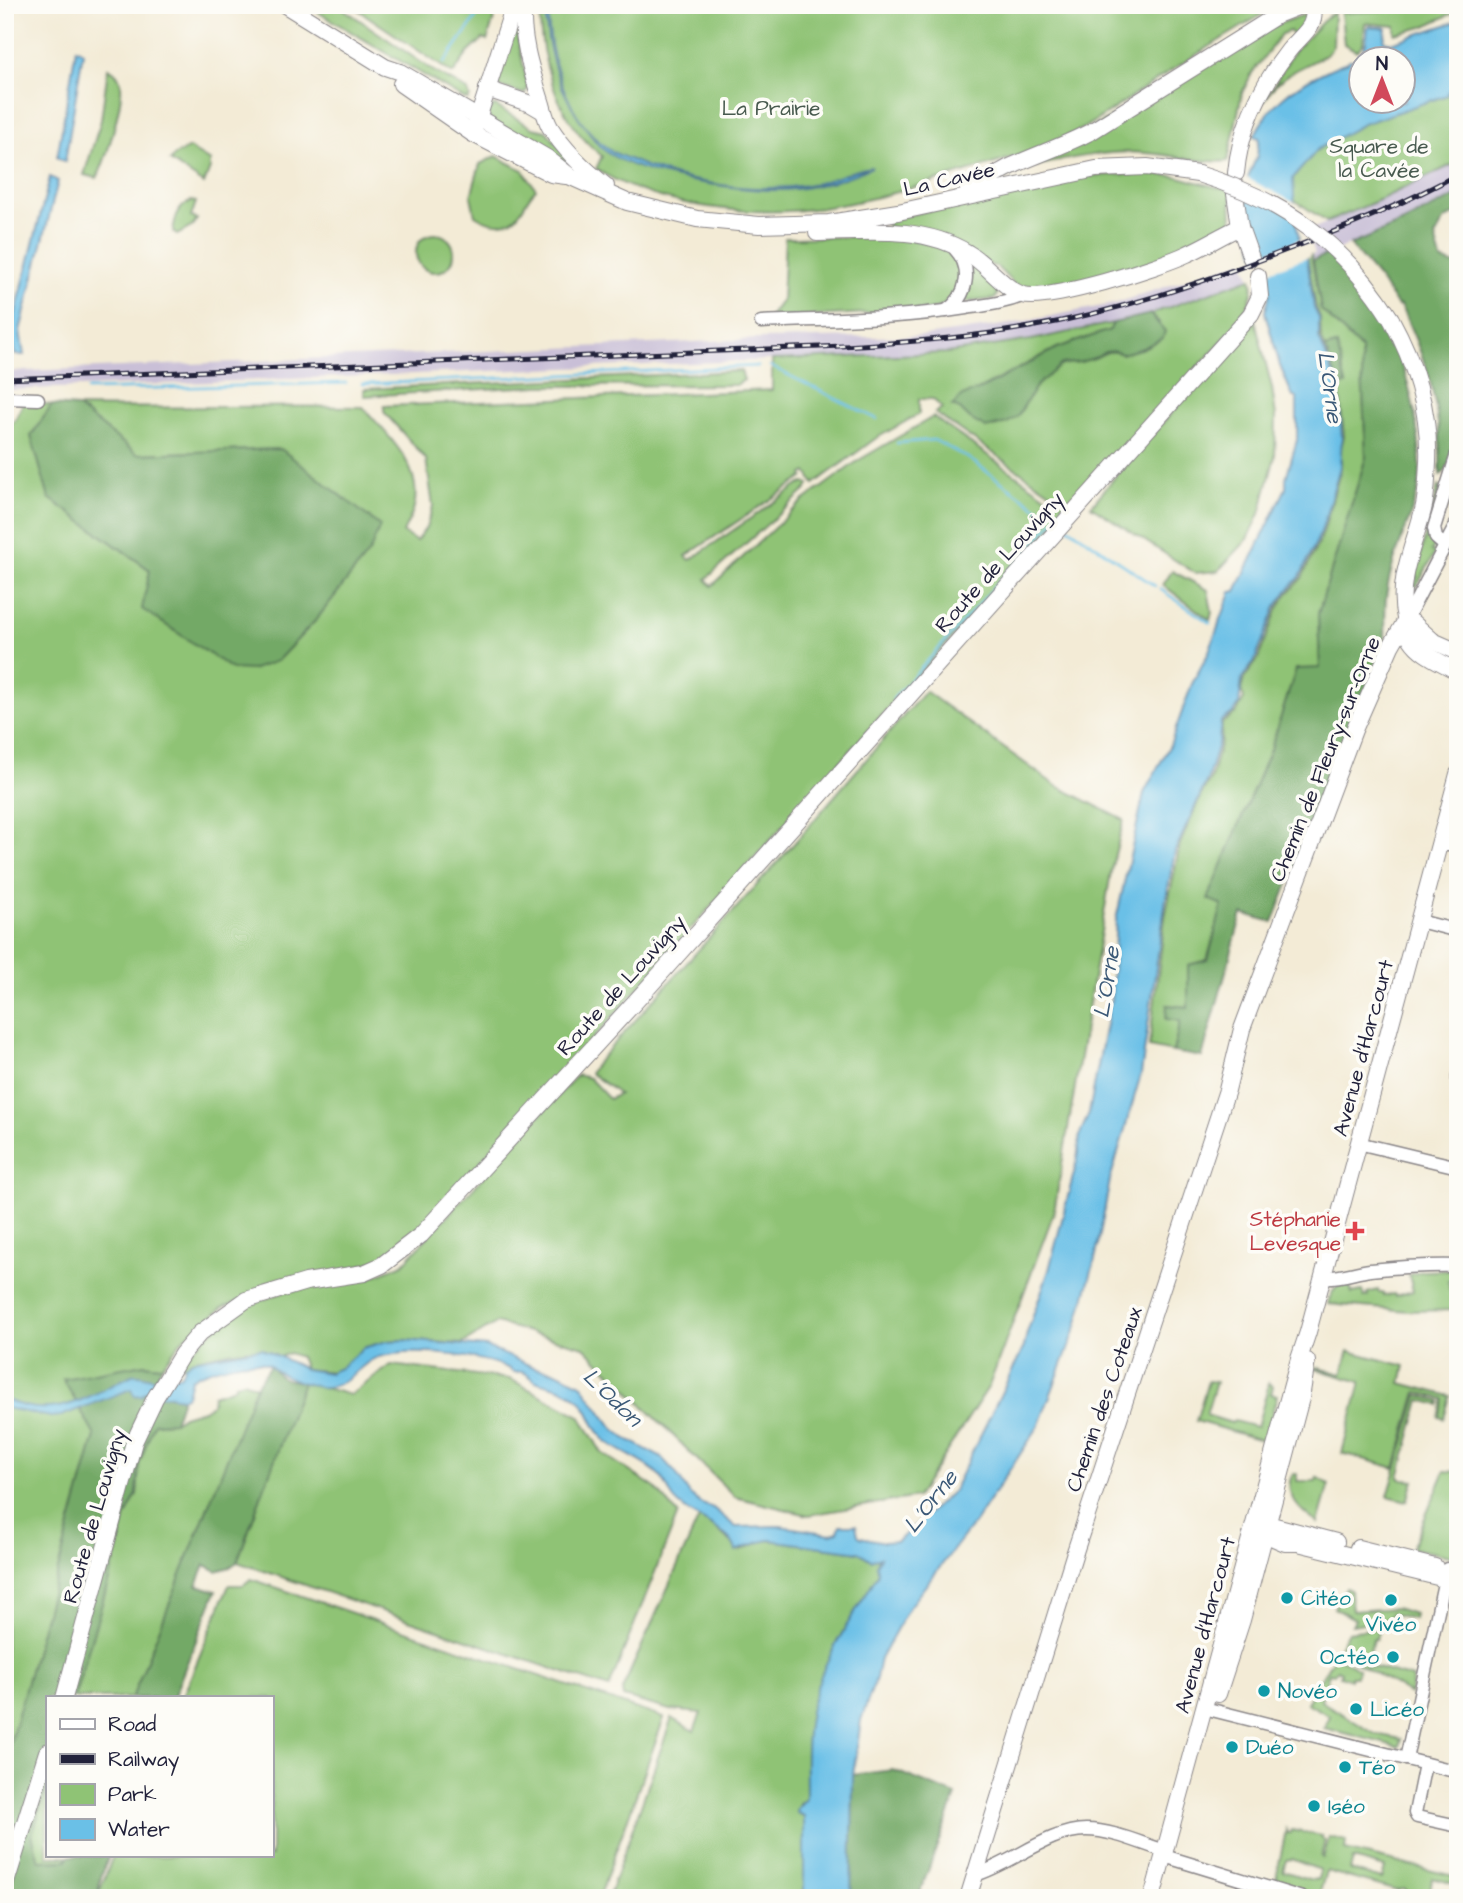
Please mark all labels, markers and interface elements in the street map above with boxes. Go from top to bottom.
north arrow [1348,46,1418,116]
text: N [1376,51,1388,78]
park label: La Prairie [722,94,820,123]
park label: Square de la Cavée [1329,132,1429,185]
street label: La Cavée [901,155,998,204]
water label: L'Orne [1309,349,1351,426]
street label: Route de Louvigny [928,485,1072,640]
street label: Chemin de Fleury-sur-Orne [1263,632,1390,887]
street label: Route de Louvigny [550,908,694,1063]
water label: L'Orne [1086,943,1129,1020]
street label: Avenue d'Harcourt [1326,956,1401,1140]
place label: Stéphanie Levesque [1249,1205,1341,1258]
marker: Stéphanie Levesque [1347,1223,1363,1239]
street label: Chemin des Coteaux [1059,1303,1150,1496]
water label: L'Odon [576,1361,651,1436]
street label: Route de Louvigny [56,1425,135,1607]
water label: L'Orne [896,1462,966,1540]
street label: Avenue d'Harcourt [1168,1533,1243,1717]
place label: Citéo [1301,1584,1351,1613]
marker: Citéo [1279,1590,1295,1606]
marker: Vivéo [1383,1592,1399,1608]
place label: Vivéo [1366,1610,1416,1639]
place label: Octéo [1320,1643,1379,1672]
marker: Octéo [1385,1649,1401,1665]
place label: Novéo [1278,1677,1337,1706]
marker: Novéo [1256,1683,1272,1699]
place label: Licéo [1370,1695,1424,1724]
legend [46,1696,273,1857]
marker: Licéo [1348,1701,1364,1717]
text: Road [108,1710,156,1739]
place label: Duéo [1246,1733,1294,1762]
marker: Duéo [1224,1739,1240,1755]
text: Railway [108,1745,180,1776]
place label: Téo [1359,1753,1395,1782]
marker: Téo [1337,1759,1353,1775]
text: Park [108,1780,157,1809]
place label: Iséo [1328,1792,1365,1821]
marker: Iséo [1306,1798,1322,1814]
text: Water [108,1815,170,1844]

